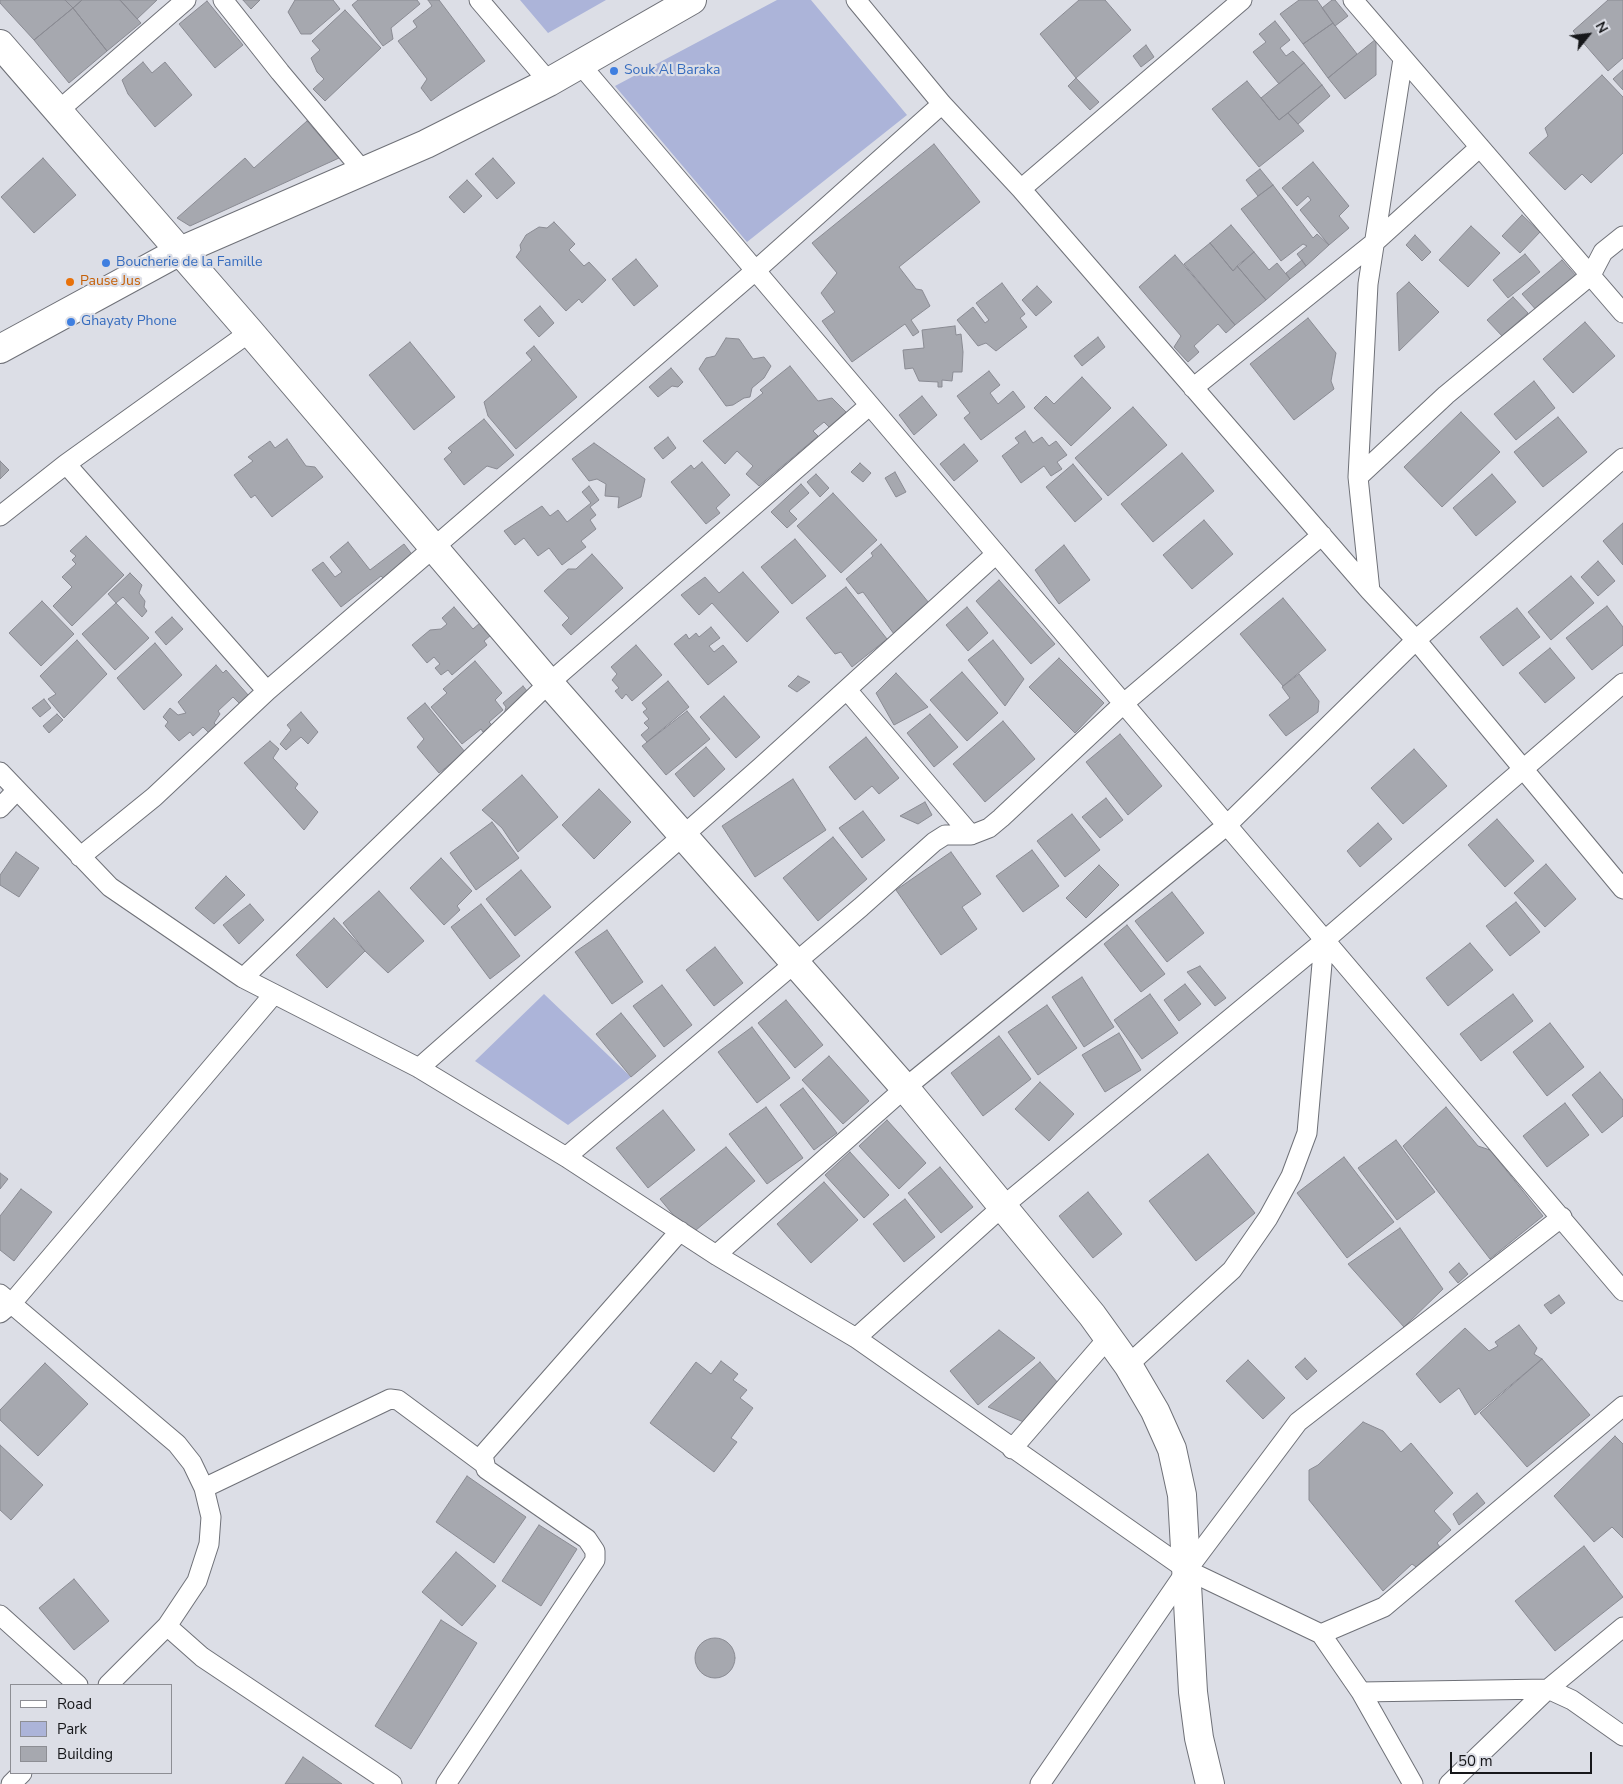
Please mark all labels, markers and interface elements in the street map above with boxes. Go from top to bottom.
north arrow [1563,10,1613,60]
text: N [1591,18,1612,37]
place label: Souk Al Baraka [624,63,720,79]
marker: Souk Al Baraka [608,65,620,77]
place label: Boucherie de la Famille [116,255,262,271]
marker: Boucherie de la Famille [100,257,112,269]
place label: Pause Jus [80,274,141,290]
marker: Pause Jus [64,276,76,288]
place label: Ghayaty Phone [81,314,177,330]
marker: Ghayaty Phone [65,316,77,328]
legend [10,1684,172,1774]
text: Road [57,1694,92,1714]
text: Park [57,1719,87,1739]
scale bar [1453,1742,1596,1774]
text: Building [57,1744,113,1764]
text: 50 m [1458,1751,1493,1771]

